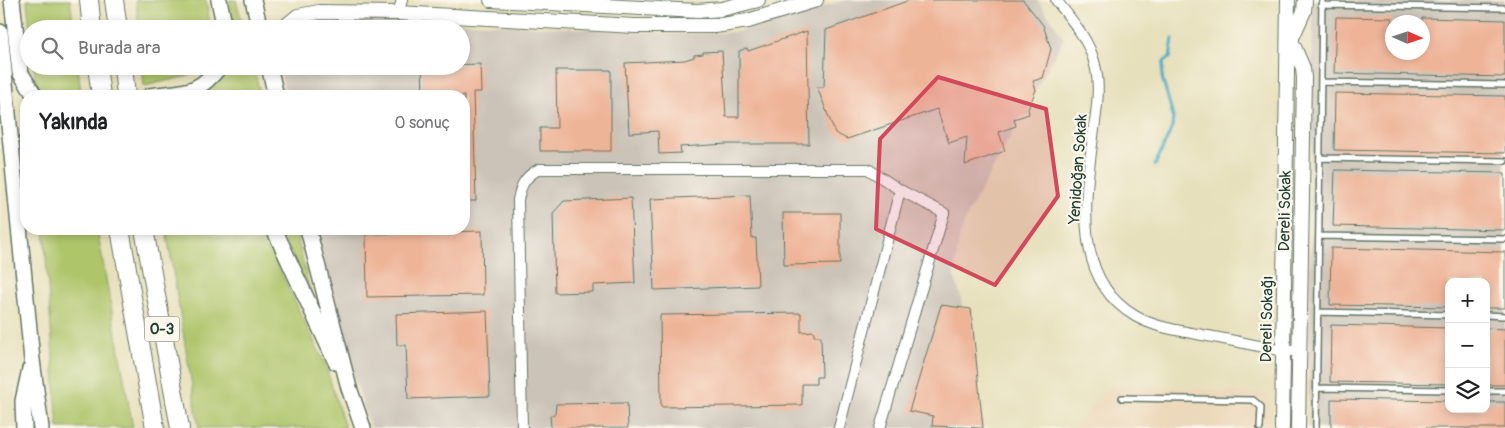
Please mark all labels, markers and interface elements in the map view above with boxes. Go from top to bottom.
north arrow [1385,15,1430,60]
search box [20,20,470,75]
icon: search [38,34,66,62]
text: Burada ara [78,36,161,60]
text: Yakında [40,109,107,136]
text: 0 sonuç [395,113,450,133]
street label: Yenidoğan Sokak [1064,113,1092,226]
street label: Dereli Sokak [1274,170,1296,252]
street label: Dereli Sokağı [1256,275,1278,363]
map controls [1445,278,1490,413]
button: + [1445,278,1490,323]
road number: O-3 [144,316,180,342]
button: − [1445,323,1490,368]
button: layers [1445,368,1490,413]

